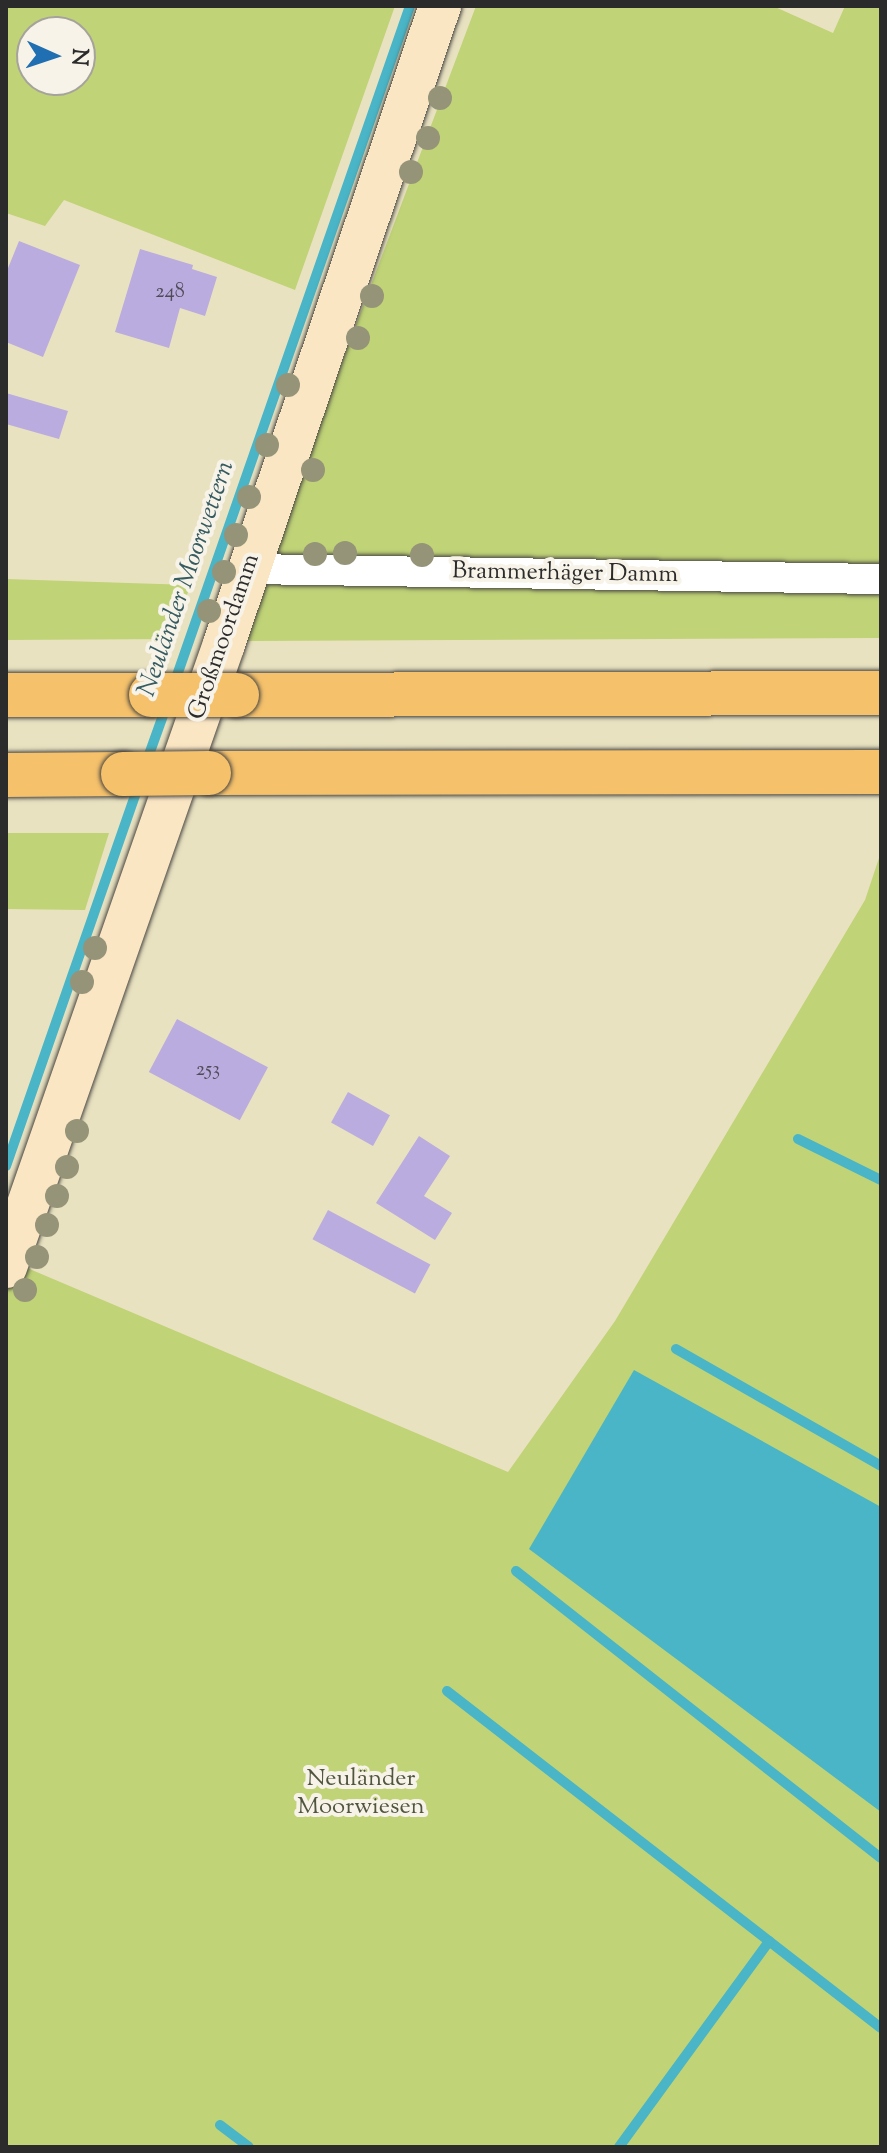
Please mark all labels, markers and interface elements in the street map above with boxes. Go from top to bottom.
north arrow [16,16,96,96]
text: N [62,48,94,67]
house number: 248 [155,280,185,304]
water label: Neuländer Moorwettern [132,457,242,701]
street label: Großmoordamm [183,550,267,724]
street label: Brammerhäger Damm [452,558,678,590]
house number: 253 [196,1058,220,1082]
park label: Neuländer Moorwiesen [297,1766,425,1822]

